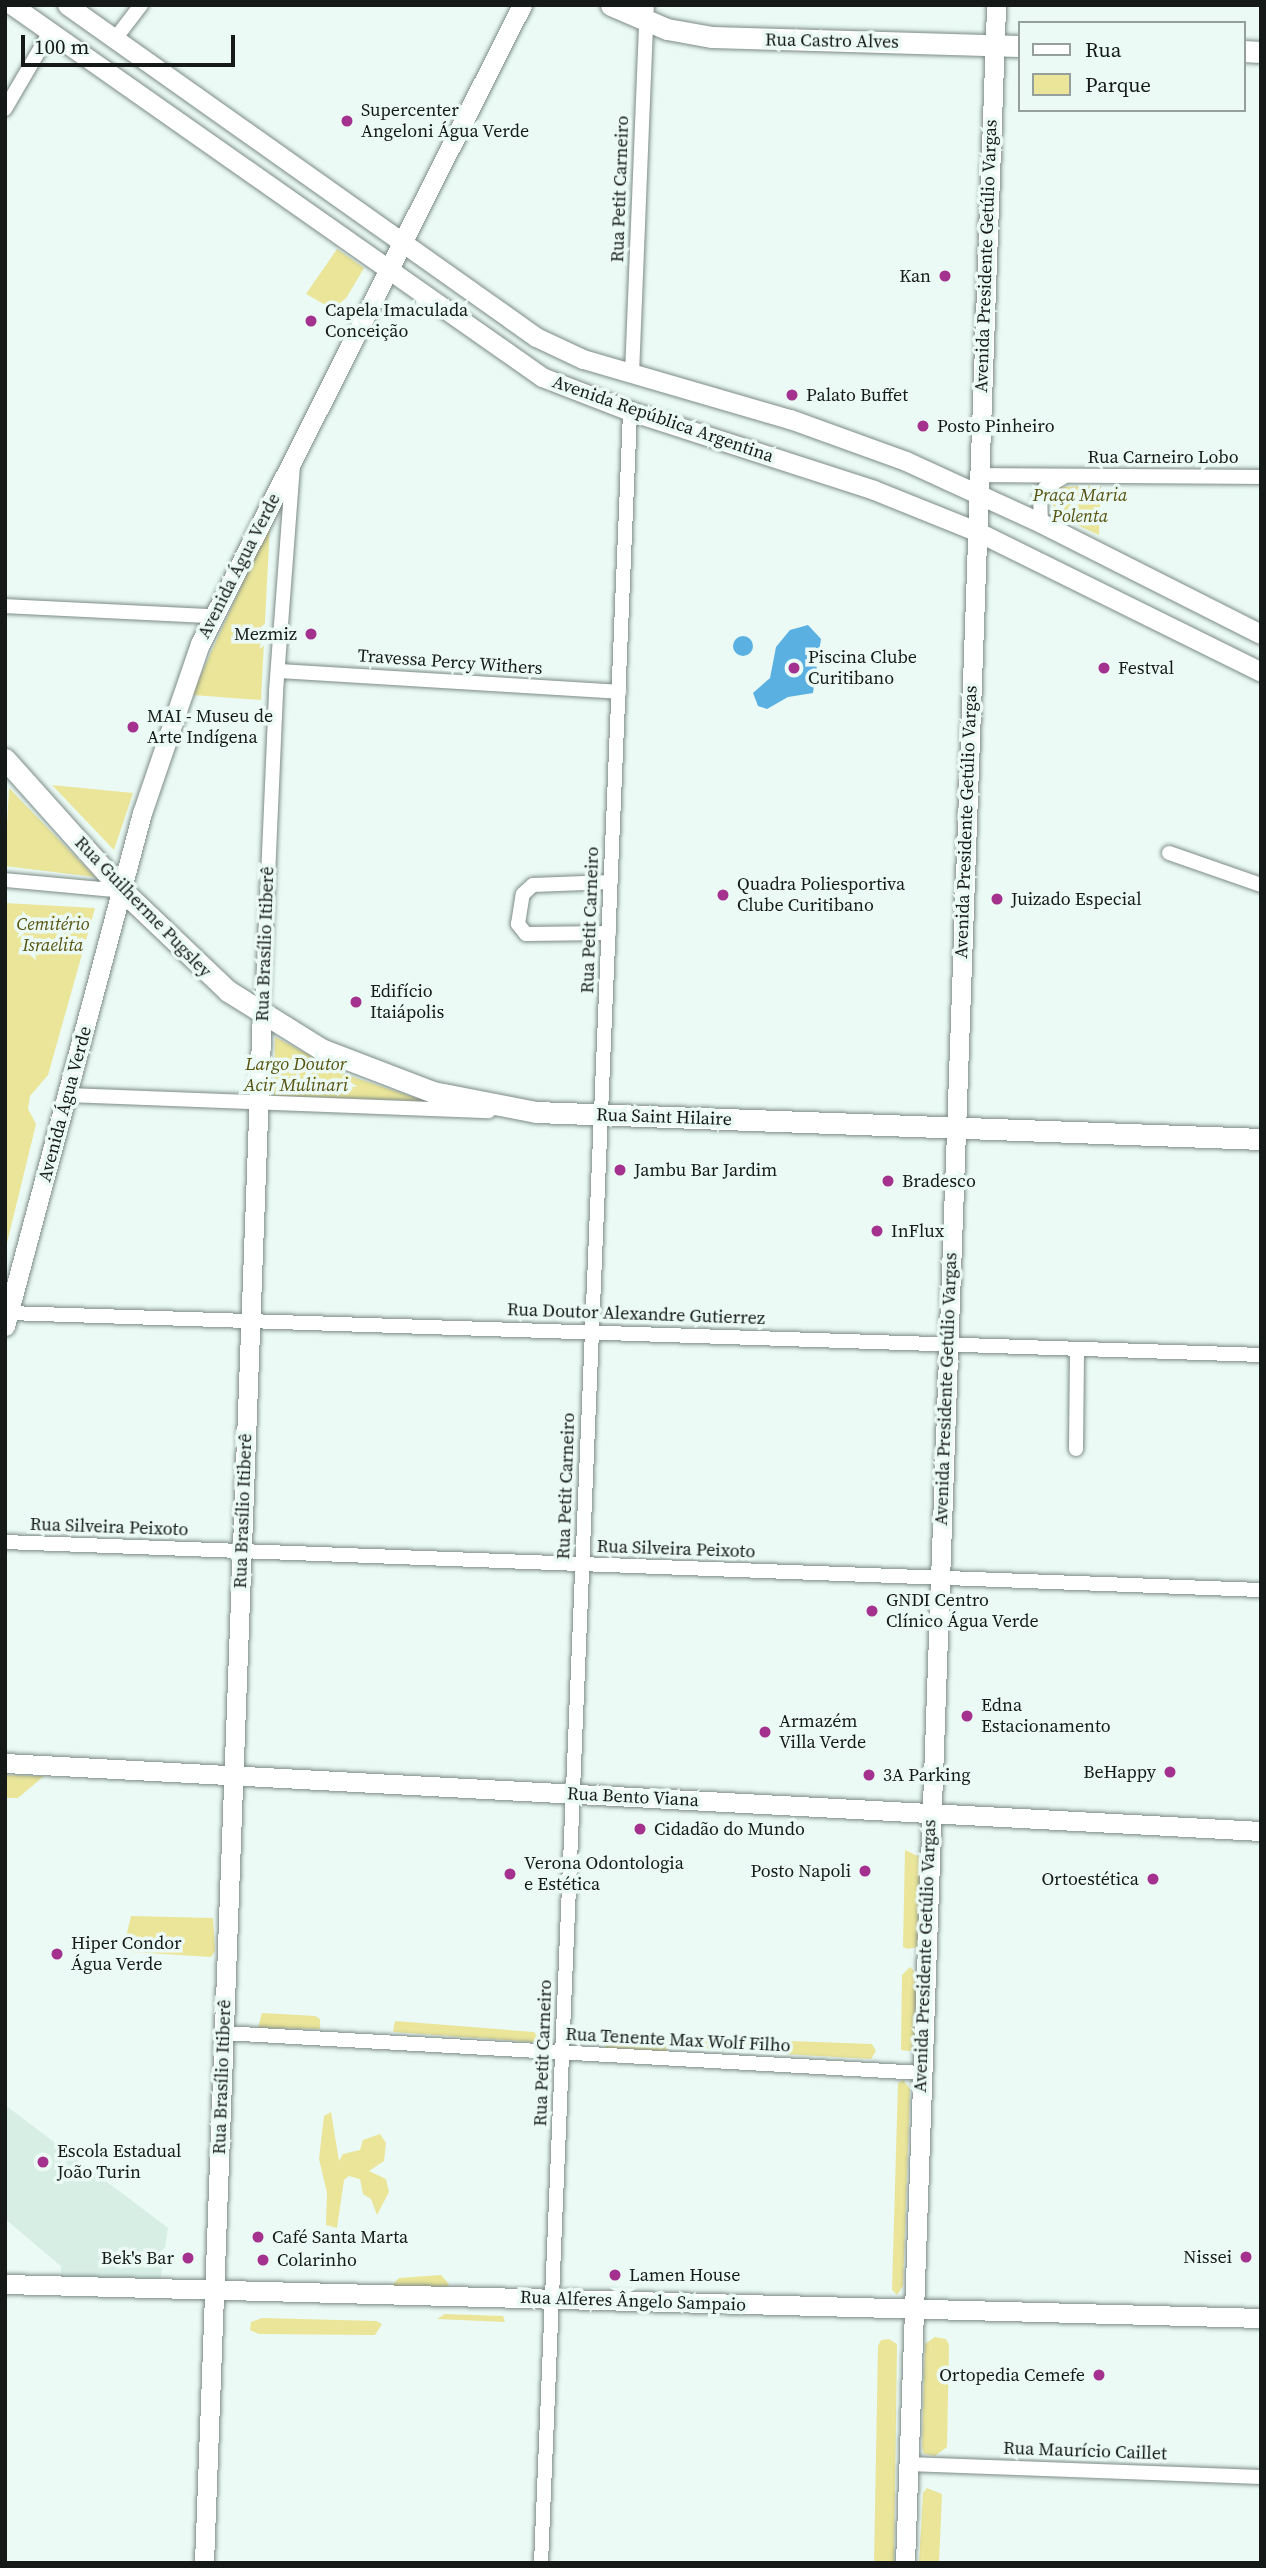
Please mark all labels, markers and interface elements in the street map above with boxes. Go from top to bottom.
scale bar [24,21,238,65]
legend [1018,21,1245,112]
street label: Rua Castro Alves [765,29,899,53]
text: 100 m [34,32,89,61]
text: Rua [1085,35,1121,64]
text: Parque [1085,70,1151,99]
place label: Supercenter Angeloni Água Verde [361,100,530,142]
marker: Supercenter Angeloni Água Verde [339,113,355,129]
street label: Rua Petit Carneiro [607,115,633,263]
street label: Avenida Presidente Getúlio Vargas [970,119,1002,393]
place label: Kan [899,265,931,287]
marker: Kan [937,268,953,284]
place label: Capela Imaculada Conceição [325,300,468,342]
marker: Capela Imaculada Conceição [303,313,319,329]
street label: Avenida República Argentina [549,371,777,467]
place label: Palato Buffet [806,384,908,406]
marker: Palato Buffet [784,387,800,403]
place label: Posto Pinheiro [937,415,1055,437]
marker: Posto Pinheiro [915,418,931,434]
street label: Rua Carneiro Lobo [1087,446,1239,468]
park label: Praça Maria Polenta [1033,485,1127,528]
street label: Avenida Água Verde [193,490,285,642]
place label: Mezmiz [234,623,297,645]
marker: Mezmiz [303,626,319,642]
street label: Travessa Percy Withers [357,645,543,679]
place label: Piscina Clube Curitibano [808,647,917,690]
place label: Festval [1118,657,1174,679]
marker: Piscina Clube Curitibano [786,660,802,676]
marker: Festval [1096,660,1112,676]
street label: Avenida Presidente Getúlio Vargas [950,685,982,959]
place label: MAI - Museu de Arte Indígena [147,706,273,748]
marker: MAI - Museu de Arte Indígena [125,719,141,735]
street label: Rua Guilherme Pugsley [70,832,216,982]
street label: Rua Petit Carneiro [577,846,603,994]
street label: Rua Brasílio Itiberê [251,866,279,1022]
place label: Quadra Poliesportiva Clube Curitibano [737,874,905,917]
marker: Quadra Poliesportiva Clube Curitibano [715,887,731,903]
place label: Juizado Especial [1011,888,1142,910]
marker: Juizado Especial [989,891,1005,907]
park label: Cemitério Israelita [17,914,89,956]
place label: Edifício Itaiápolis [370,981,444,1024]
marker: Edifício Itaiápolis [348,994,364,1010]
street label: Avenida Água Verde [34,1024,96,1184]
park label: Largo Doutor Acir Mulinari [244,1054,348,1096]
street label: Rua Saint Hilaire [596,1104,732,1130]
place label: Jambu Bar Jardim [634,1159,777,1181]
marker: Jambu Bar Jardim [612,1162,628,1178]
place label: Bradesco [902,1170,976,1192]
marker: Bradesco [880,1173,896,1189]
place label: InFlux [891,1220,944,1242]
marker: InFlux [869,1223,885,1239]
street label: Avenida Presidente Getúlio Vargas [930,1252,962,1526]
street label: Rua Doutor Alexandre Gutierrez [507,1299,765,1329]
street label: Rua Petit Carneiro [553,1412,579,1560]
street label: Rua Brasílio Itiberê [229,1433,257,1589]
street label: Rua Silveira Peixoto [29,1513,189,1541]
street label: Rua Silveira Peixoto [596,1535,756,1563]
place label: GNDI Centro Clínico Água Verde [886,1590,1039,1632]
marker: GNDI Centro Clínico Água Verde [864,1603,880,1619]
place label: Edna Estacionamento [981,1695,1111,1738]
marker: Edna Estacionamento [959,1708,975,1724]
place label: Armazém Villa Verde [779,1711,867,1754]
marker: Armazém Villa Verde [757,1724,773,1740]
place label: BeHappy [1083,1761,1156,1783]
place label: 3A Parking [883,1764,971,1786]
marker: BeHappy [1162,1764,1178,1780]
marker: 3A Parking [861,1767,877,1783]
street label: Rua Bento Viana [566,1783,700,1811]
place label: Cidadão do Mundo [654,1818,805,1840]
street label: Avenida Presidente Getúlio Vargas [909,1819,941,2093]
marker: Cidadão do Mundo [632,1821,648,1837]
place label: Verona Odontologia e Estética [524,1853,684,1896]
place label: Posto Napoli [750,1860,851,1882]
marker: Posto Napoli [857,1863,873,1879]
marker: Verona Odontologia e Estética [502,1866,518,1882]
place label: Ortoestética [1041,1868,1139,1890]
marker: Ortoestética [1145,1871,1161,1887]
place label: Hiper Condor Água Verde [71,1933,182,1976]
marker: Hiper Condor Água Verde [49,1946,65,1962]
street label: Rua Petit Carneiro [530,1979,556,2127]
street label: Rua Brasílio Itiberê [208,1999,236,2155]
street label: Rua Tenente Max Wolf Filho [564,2023,792,2057]
place label: Escola Estadual João Turin [57,2141,181,2184]
marker: Escola Estadual João Turin [35,2154,51,2170]
place label: Café Santa Marta [272,2226,408,2248]
marker: Café Santa Marta [250,2229,266,2245]
place label: Nissei [1183,2246,1232,2268]
place label: Bek's Bar [101,2247,174,2269]
place label: Colarinho [277,2249,357,2271]
marker: Nissei [1238,2249,1254,2265]
marker: Bek's Bar [180,2250,196,2266]
marker: Colarinho [255,2252,271,2268]
place label: Lamen House [629,2264,740,2286]
marker: Lamen House [607,2267,623,2283]
street label: Rua Alferes Ângelo Sampaio [520,2286,746,2316]
place label: Ortopedia Cemefe [939,2364,1085,2386]
marker: Ortopedia Cemefe [1091,2367,1107,2383]
street label: Rua Maurício Caillet [1003,2437,1167,2465]

